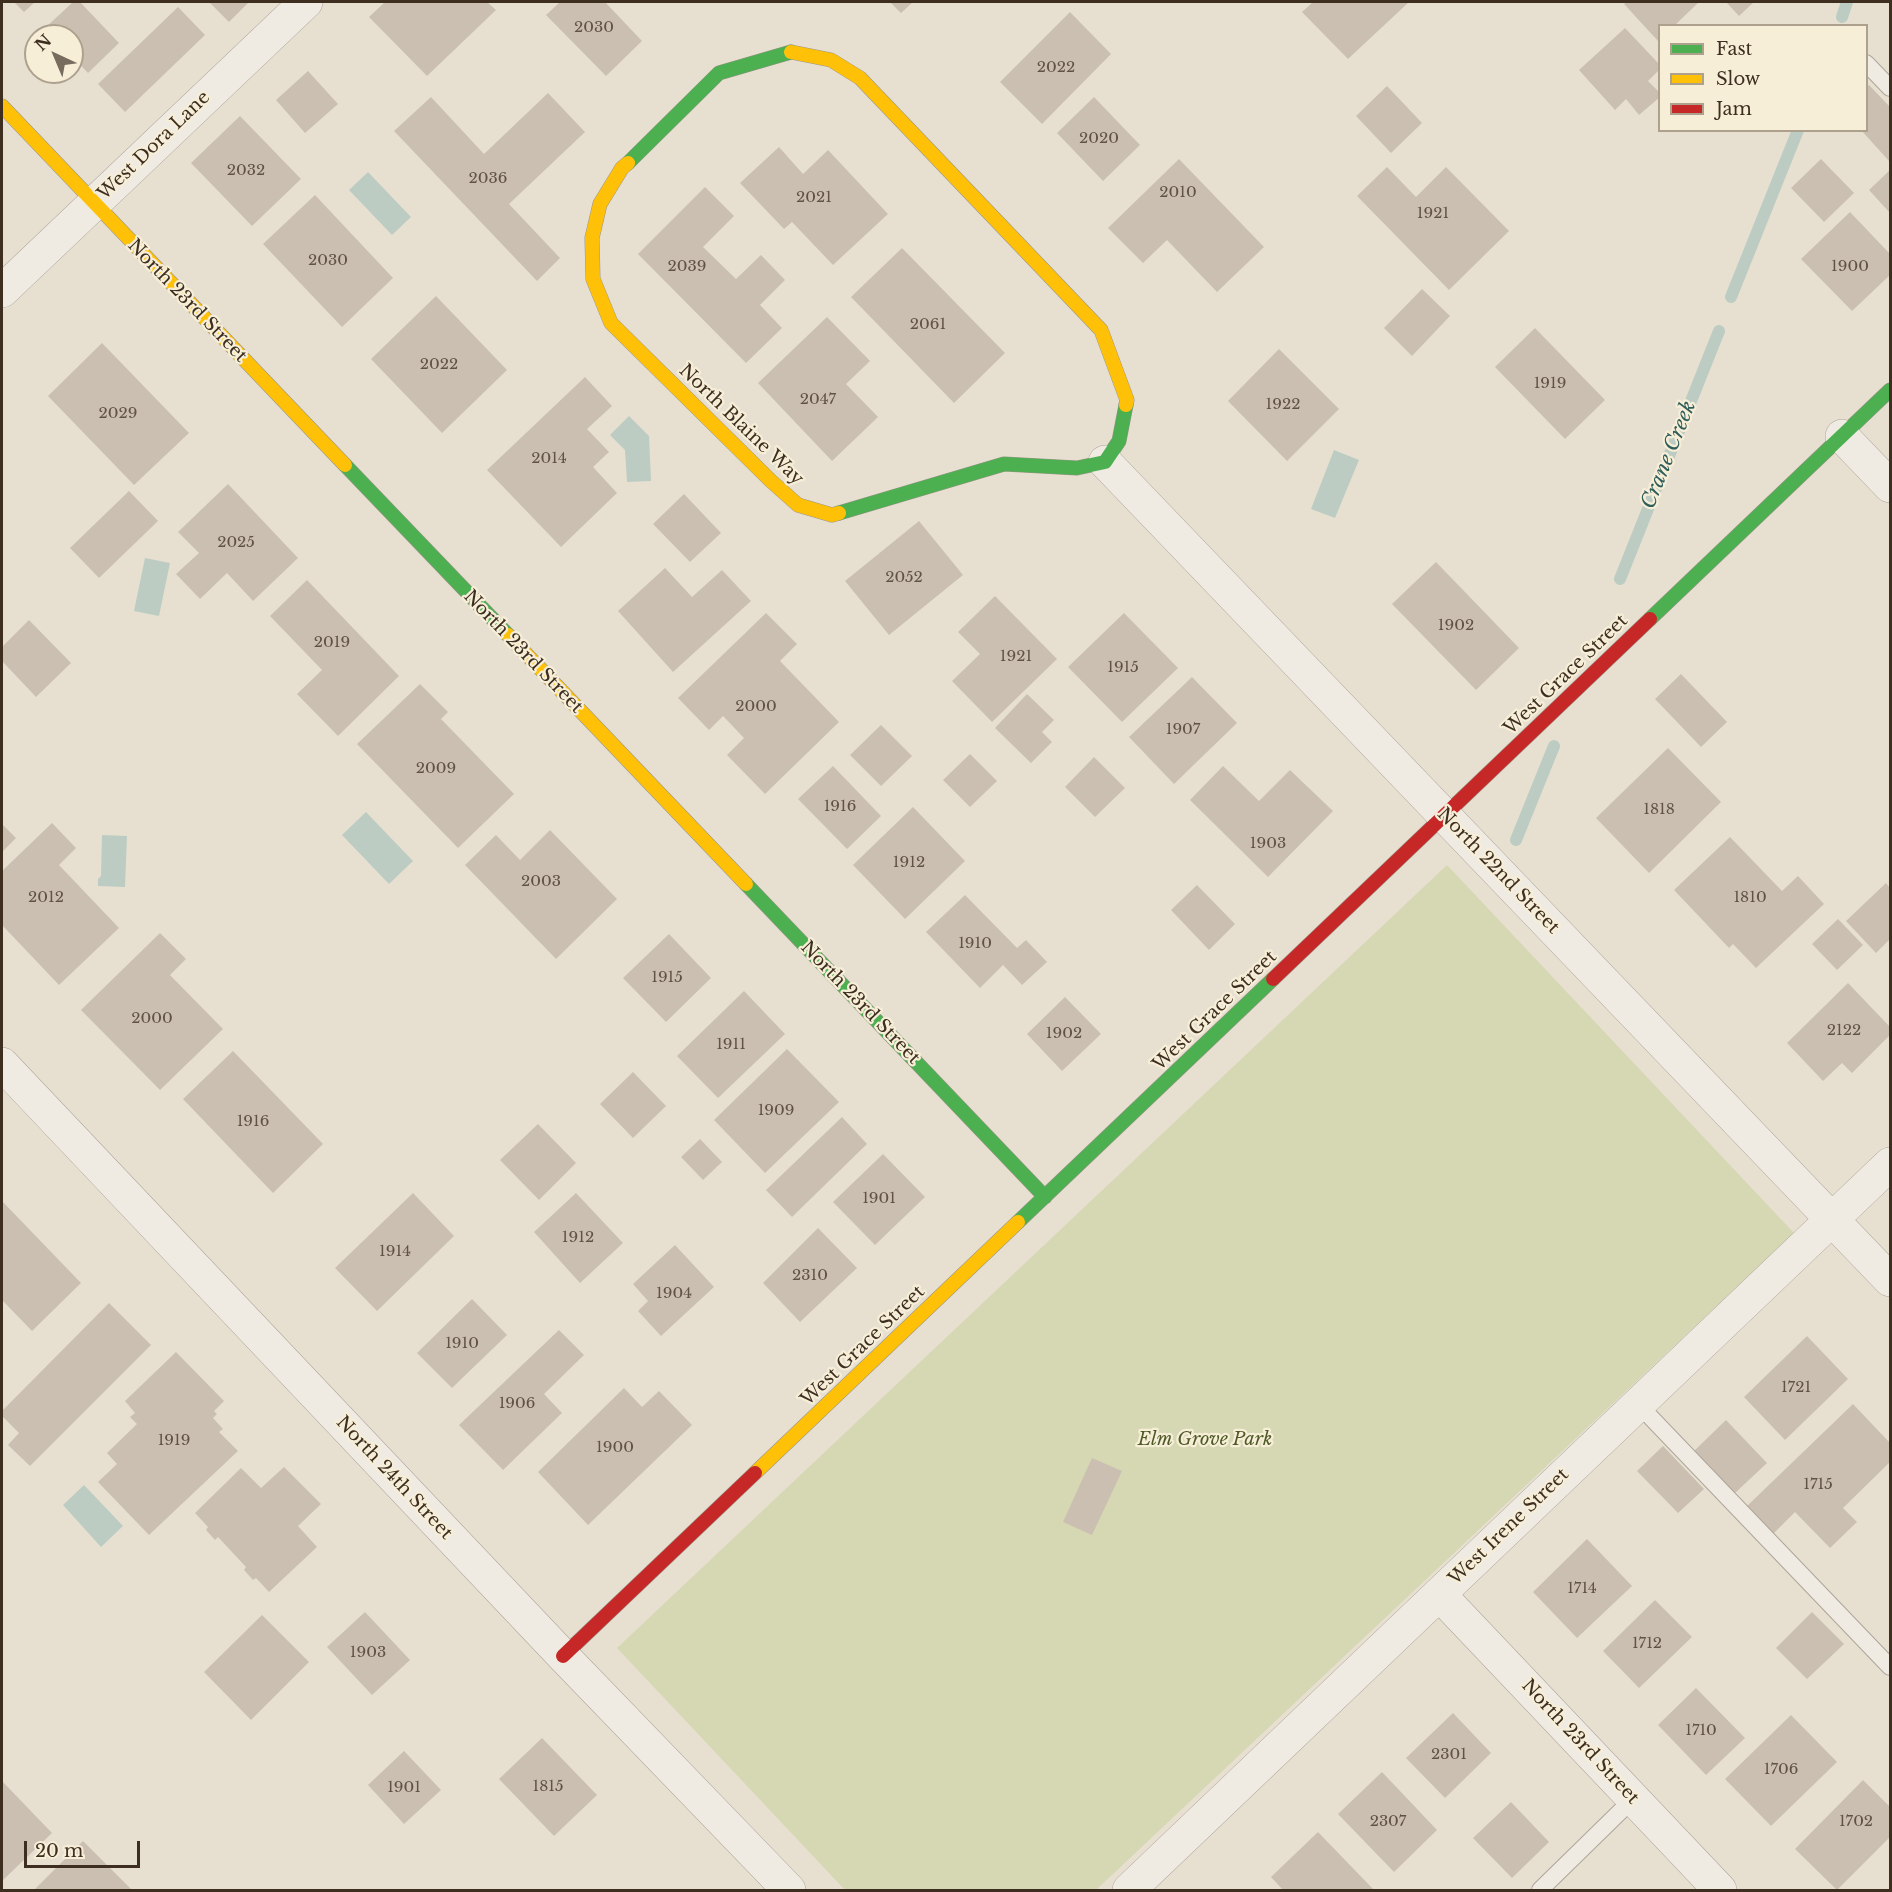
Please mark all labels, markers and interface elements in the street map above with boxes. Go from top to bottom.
house number: 2030 [574,19,614,37]
north arrow [24,24,84,84]
legend [1658,24,1868,132]
text: N [31,30,55,55]
text: Fast [1716,38,1752,60]
house number: 2022 [1037,59,1075,77]
text: Slow [1716,68,1760,90]
street label: West Dora Lane [93,87,215,205]
text: Jam [1716,98,1752,120]
house number: 2020 [1079,130,1119,148]
house number: 2032 [227,162,265,180]
house number: 2036 [469,170,507,188]
house number: 2010 [1159,184,1197,202]
house number: 2021 [796,189,832,207]
house number: 1921 [1417,205,1449,223]
street label: North 23rd Street [123,235,251,367]
house number: 2030 [308,252,348,270]
house number: 2039 [668,258,706,276]
house number: 1900 [1831,258,1869,276]
house number: 2061 [910,316,946,334]
house number: 2022 [420,356,458,374]
street label: North Blaine Way [674,360,808,490]
house number: 1919 [1534,375,1566,393]
house number: 2047 [800,391,836,409]
house number: 1922 [1266,396,1300,414]
water label: Crane Creek [1637,398,1701,512]
house number: 2029 [99,405,137,423]
house number: 2014 [531,450,567,468]
house number: 2025 [217,534,255,552]
house number: 2052 [885,569,923,587]
street label: North 23rd Street [459,586,587,718]
street label: West Grace Street [1500,610,1632,740]
house number: 1902 [1438,617,1474,635]
house number: 2019 [314,634,350,652]
house number: 1921 [1000,648,1032,666]
house number: 1915 [1107,659,1139,677]
house number: 2000 [735,698,777,716]
house number: 1907 [1166,721,1200,739]
house number: 2009 [416,760,456,778]
house number: 1916 [824,798,856,816]
house number: 1818 [1643,801,1675,819]
street label: North 22nd Street [1432,804,1564,938]
house number: 1903 [1250,835,1286,853]
house number: 1912 [893,854,925,872]
house number: 2003 [521,873,561,891]
house number: 2012 [28,889,64,907]
house number: 1810 [1733,889,1767,907]
house number: 1910 [958,935,992,953]
street label: North 23rd Street [796,937,924,1069]
street label: West Grace Street [1149,946,1281,1076]
house number: 1915 [651,969,683,987]
house number: 2000 [131,1010,173,1028]
house number: 2122 [1827,1022,1861,1040]
house number: 1902 [1046,1025,1082,1043]
house number: 1911 [716,1036,746,1054]
house number: 1909 [758,1102,794,1120]
house number: 1916 [237,1113,269,1131]
house number: 1901 [862,1190,896,1208]
house number: 1912 [562,1229,594,1247]
house number: 1914 [379,1243,411,1261]
house number: 2310 [792,1267,828,1285]
street label: West Grace Street [797,1281,929,1411]
house number: 1904 [656,1285,692,1303]
house number: 1910 [445,1335,479,1353]
house number: 1721 [1781,1379,1811,1397]
house number: 1906 [499,1395,535,1413]
street label: North 24th Street [331,1412,457,1544]
park label: Elm Grove Park [1138,1429,1272,1451]
house number: 1919 [158,1432,190,1450]
house number: 1900 [596,1439,634,1457]
street label: West Irene Street [1445,1464,1573,1590]
house number: 1715 [1803,1476,1833,1494]
house number: 1714 [1567,1580,1597,1598]
house number: 1712 [1632,1635,1662,1653]
house number: 1903 [350,1644,386,1662]
street label: North 23rd Street [1517,1675,1643,1809]
house number: 1710 [1685,1722,1717,1740]
house number: 2301 [1431,1746,1467,1764]
house number: 1706 [1764,1761,1798,1779]
house number: 1815 [533,1778,563,1796]
house number: 1901 [387,1779,421,1797]
house number: 2307 [1370,1813,1406,1831]
house number: 1702 [1839,1813,1873,1831]
scale bar [27,1829,142,1867]
text: 20 m [35,1840,83,1862]

